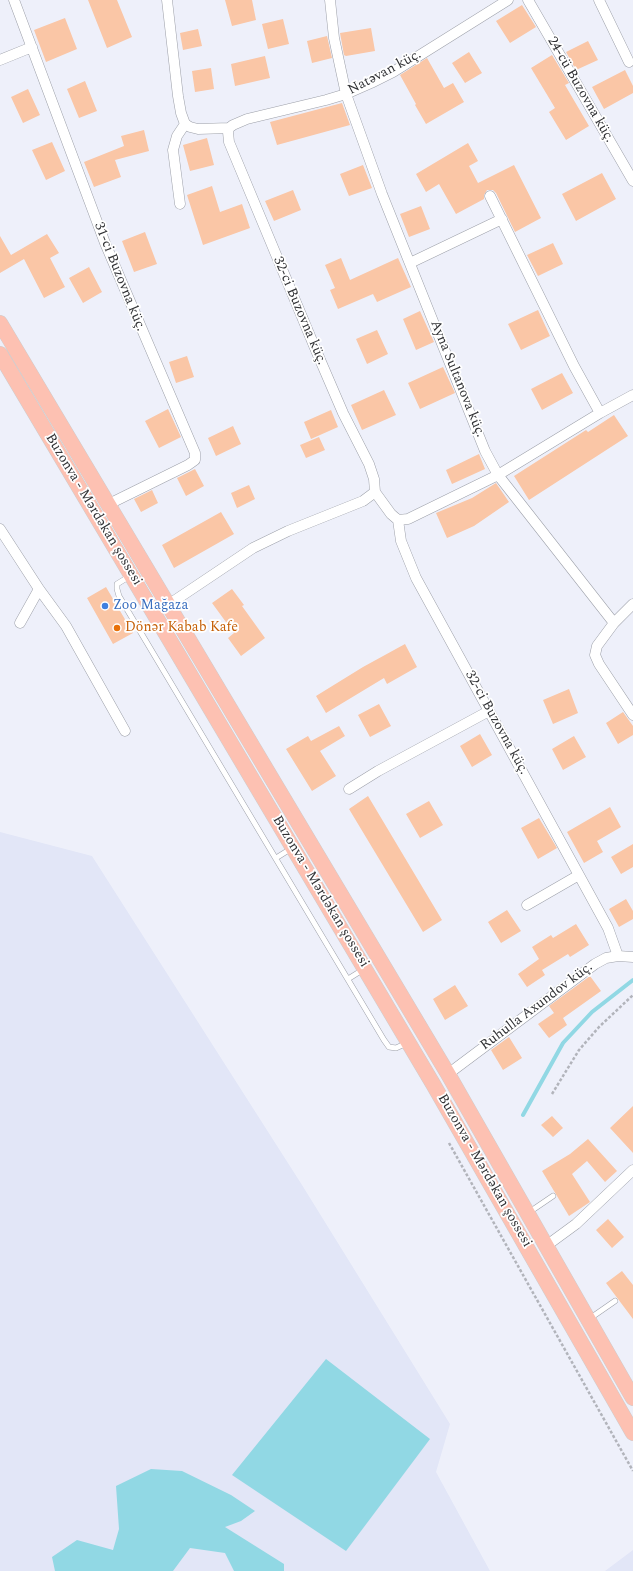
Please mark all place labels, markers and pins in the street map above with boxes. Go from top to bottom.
place label: Zoo Mağaza [113,598,188,614]
marker: Zoo Mağaza [100,601,110,611]
place label: Dönər Kabab Kafe [125,620,238,636]
marker: Dönər Kabab Kafe [112,623,122,633]

